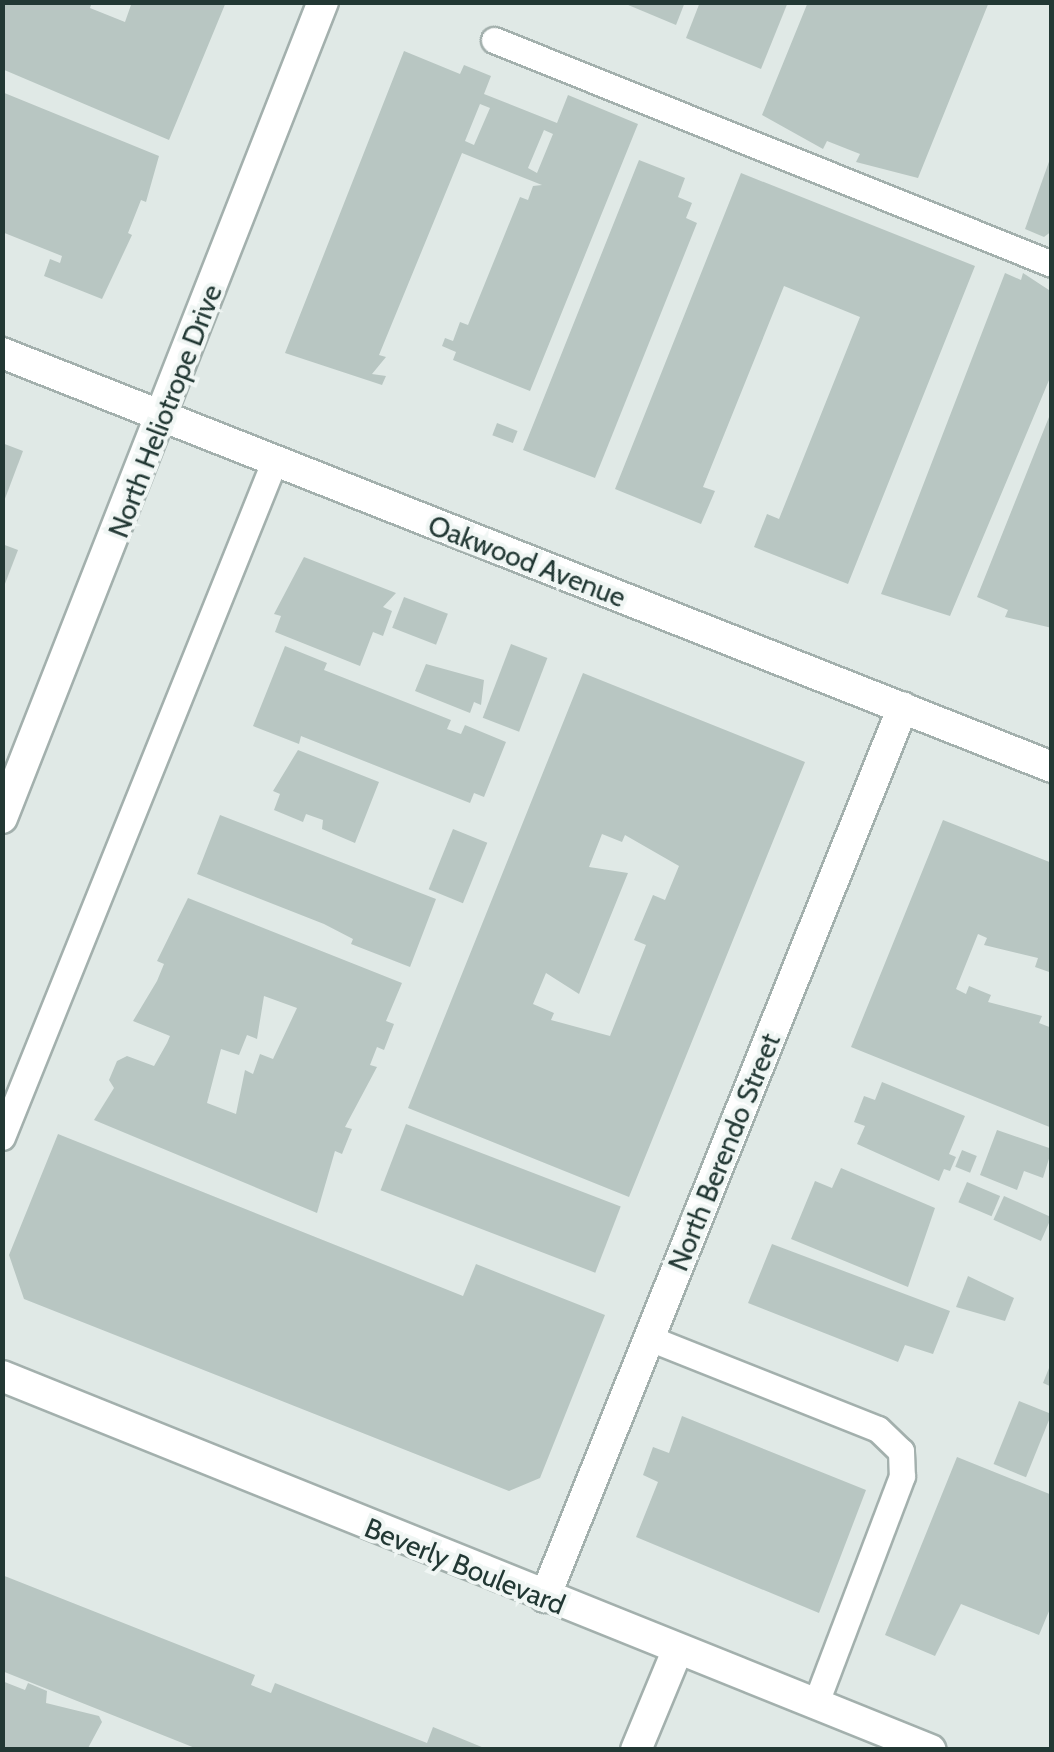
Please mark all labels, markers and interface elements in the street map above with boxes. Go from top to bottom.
street label: North Heliotrope Drive [101,280,229,542]
street label: Oakwood Avenue [423,508,631,614]
street label: North Berendo Street [661,1028,787,1276]
street label: Beverly Boulevard [360,1511,570,1621]

